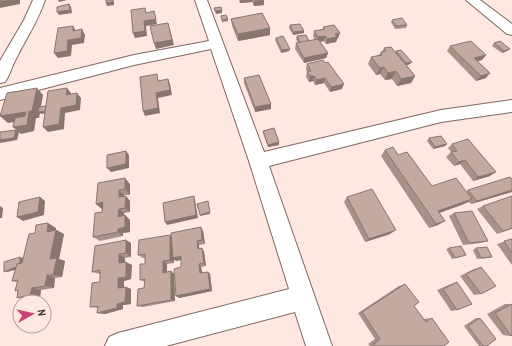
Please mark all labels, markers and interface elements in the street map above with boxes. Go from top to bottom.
north arrow [12,294,52,334]
text: N [35,308,49,317]

